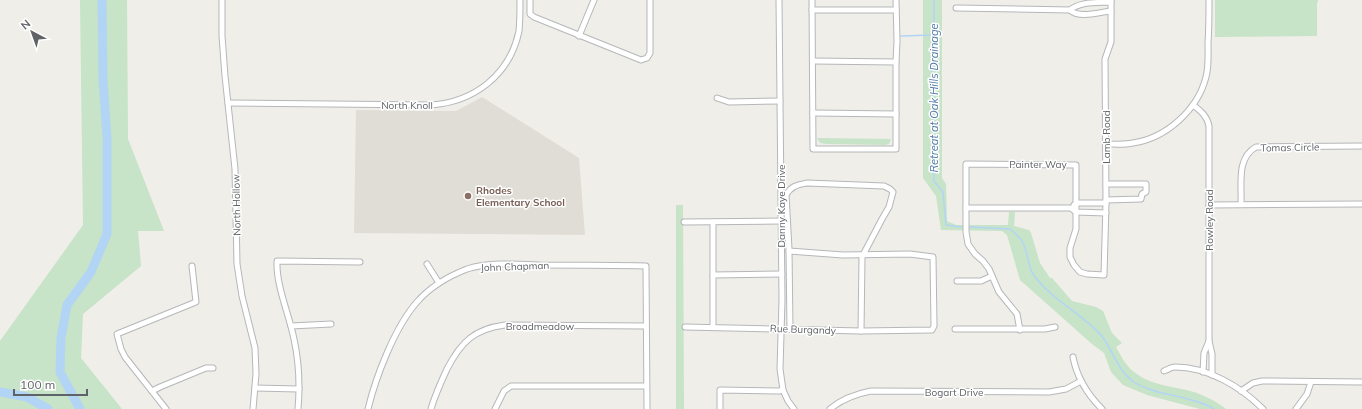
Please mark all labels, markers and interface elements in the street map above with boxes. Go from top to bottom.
north arrow [12,12,52,52]
text: N [18,16,33,32]
water label: Retreat at Oak Hills Drainage [927,23,941,173]
street label: North Knoll [381,99,433,112]
street label: Lamb Road [1100,110,1113,164]
street label: Tomas Circle [1260,140,1320,155]
street label: Painter Way [1009,158,1067,171]
street label: Danny Kaye Drive [775,165,788,247]
street label: North Hollow [229,174,244,236]
place label: Rhodes Elementary School [476,184,565,209]
street label: Rowley Road [1203,189,1216,251]
marker: Rhodes Elementary School [463,191,473,201]
street label: John Chapman [480,259,550,274]
street label: Broadmeadow [506,320,575,333]
street label: Rue Burgandy [770,322,837,337]
scale bar [14,371,87,397]
text: 100 m [20,377,55,392]
street label: Bogart Drive [925,386,983,399]

